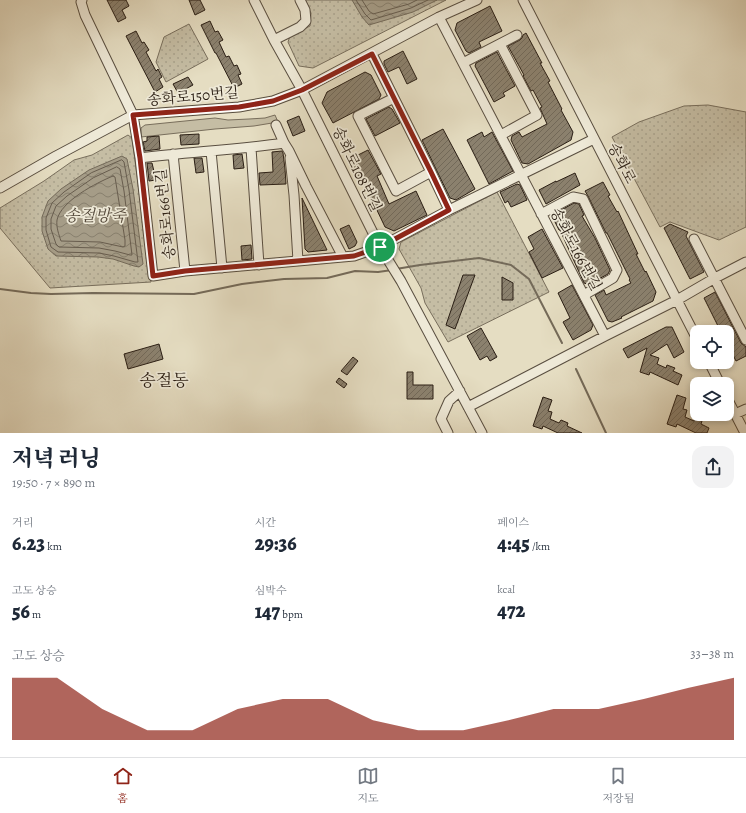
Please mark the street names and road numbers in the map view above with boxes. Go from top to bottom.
street label: 송화로150번길 [146,82,240,110]
street label: 송화로108번길 [328,123,386,215]
street label: 송화로 [603,139,641,187]
street label: 송화로166번길 [150,167,180,261]
street label: 송화로166번길 [546,204,606,294]

